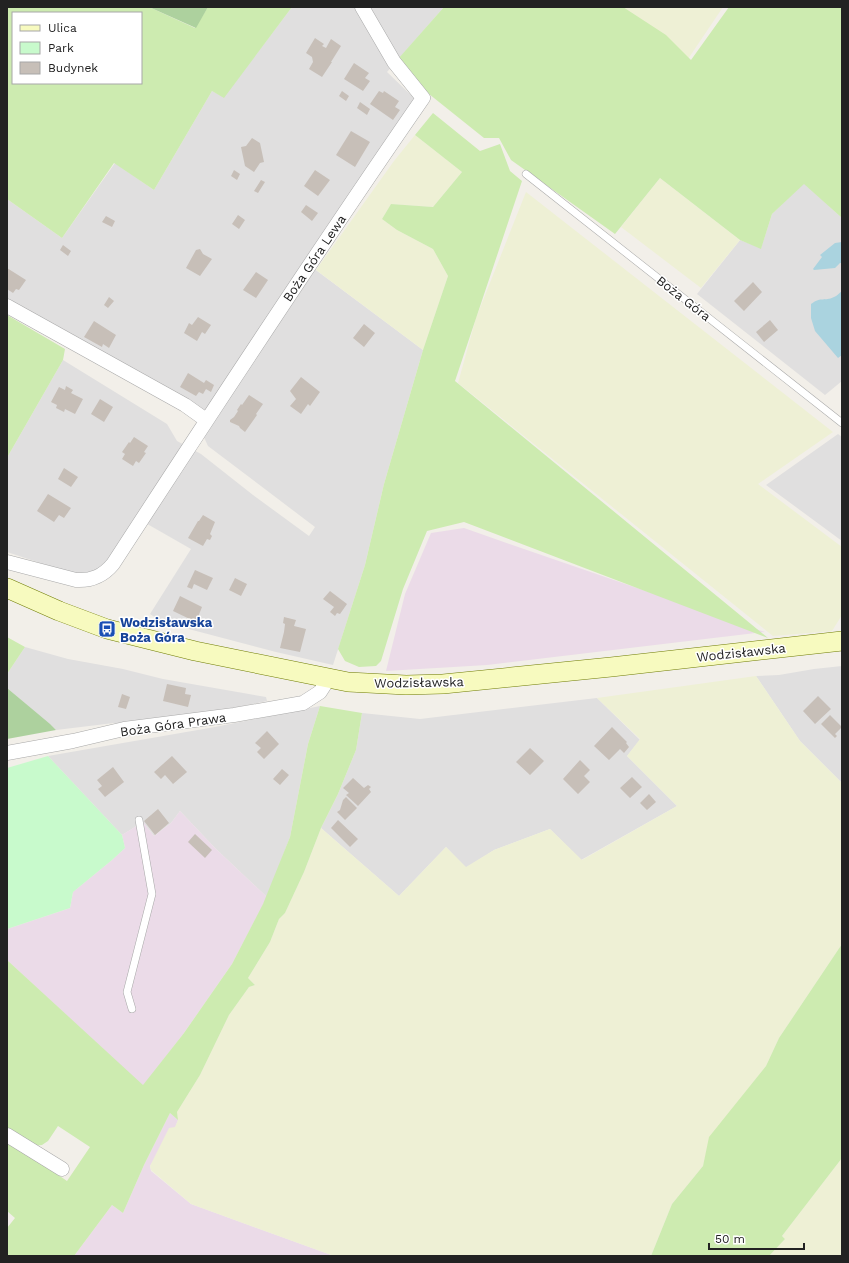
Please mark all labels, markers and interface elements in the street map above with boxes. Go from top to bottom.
legend [12,12,142,84]
text: Ulica [48,21,77,35]
text: Park [48,41,74,55]
text: Budynek [48,61,98,75]
street label: Boża Góra Lewa [280,212,349,305]
street label: Boża Góra [654,273,714,324]
place label: Wodzisławska Boża Góra [120,615,213,645]
bus stop icon: Wodzisławska Boża Góra [97,619,117,639]
street label: Wodzisławska [696,640,787,665]
street label: Wodzisławska [374,674,465,691]
street label: Boża Góra Prawa [119,710,228,739]
scale bar [709,1225,804,1251]
text: 50 m [715,1232,745,1246]

